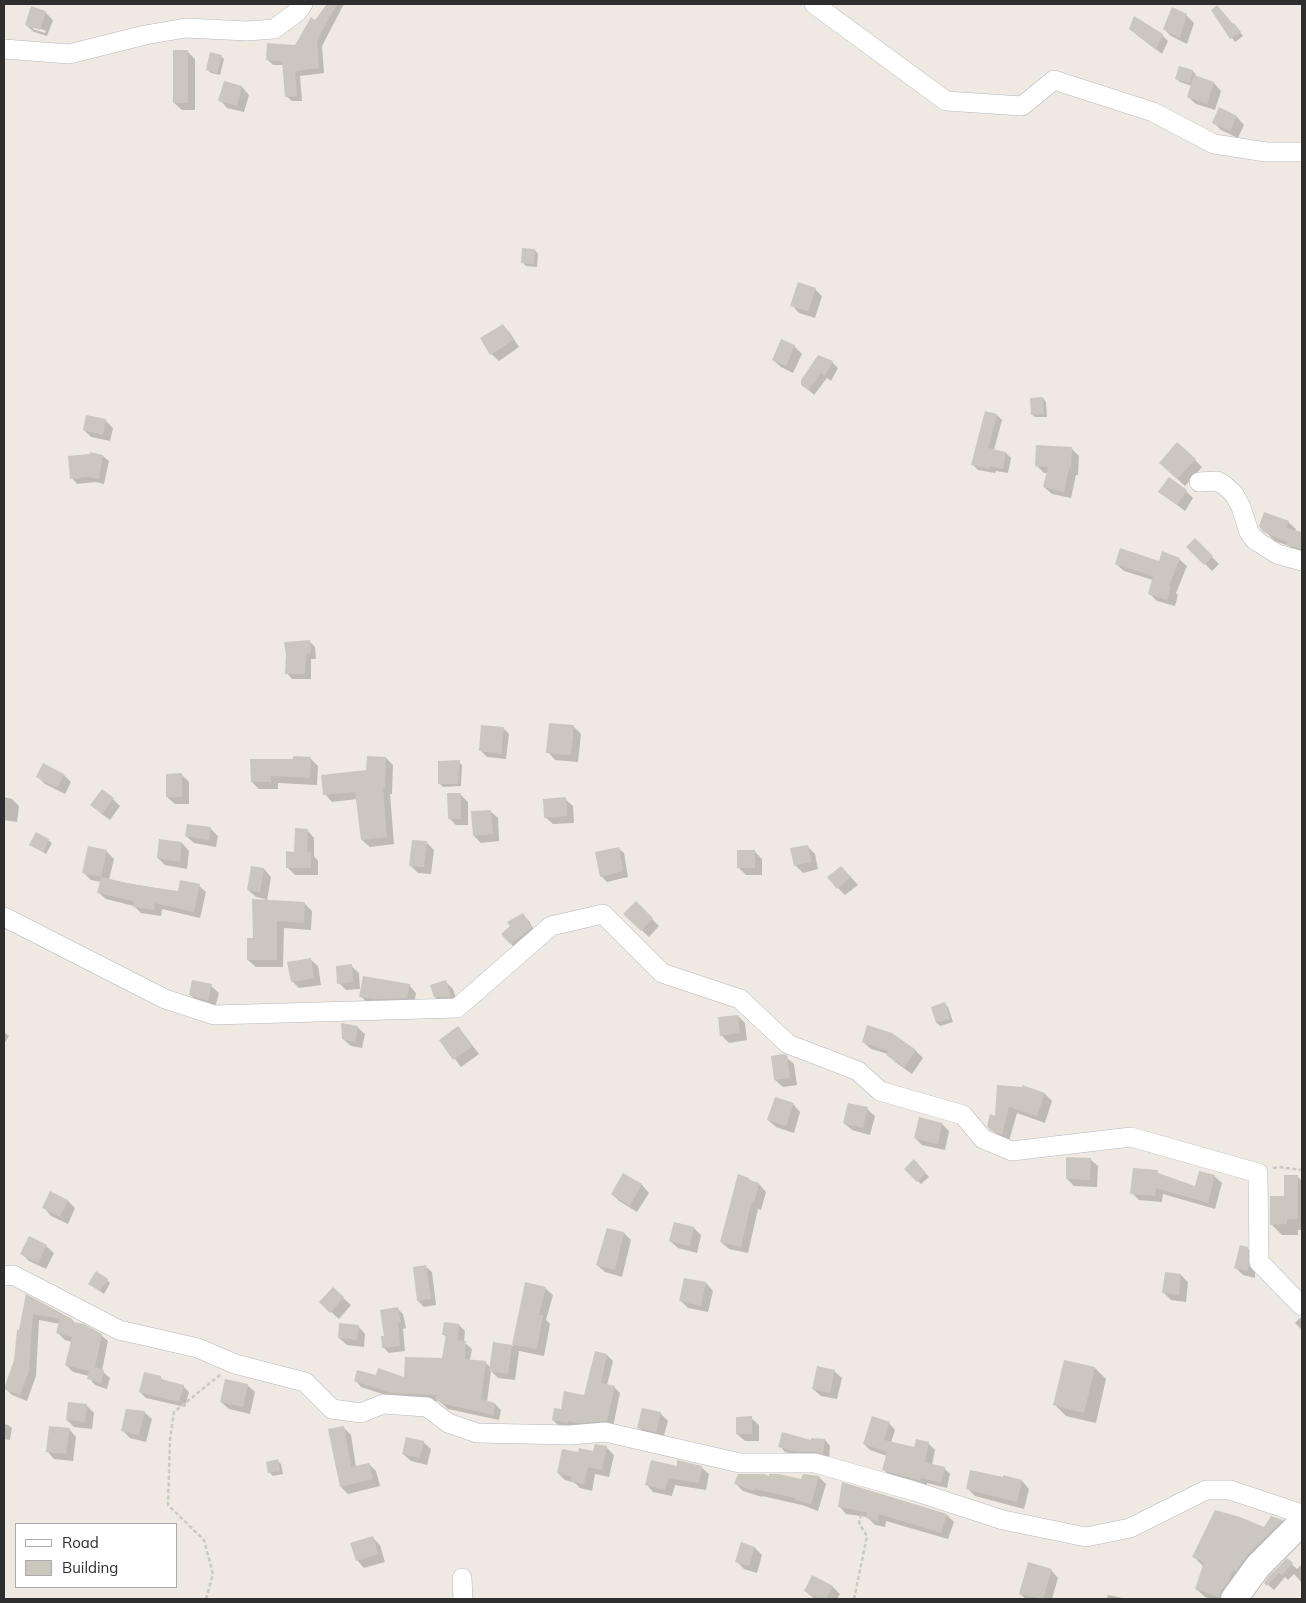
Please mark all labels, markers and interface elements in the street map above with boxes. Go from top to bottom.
legend [15,1523,178,1588]
text: Road [62,1533,99,1552]
text: Building [62,1558,118,1577]

